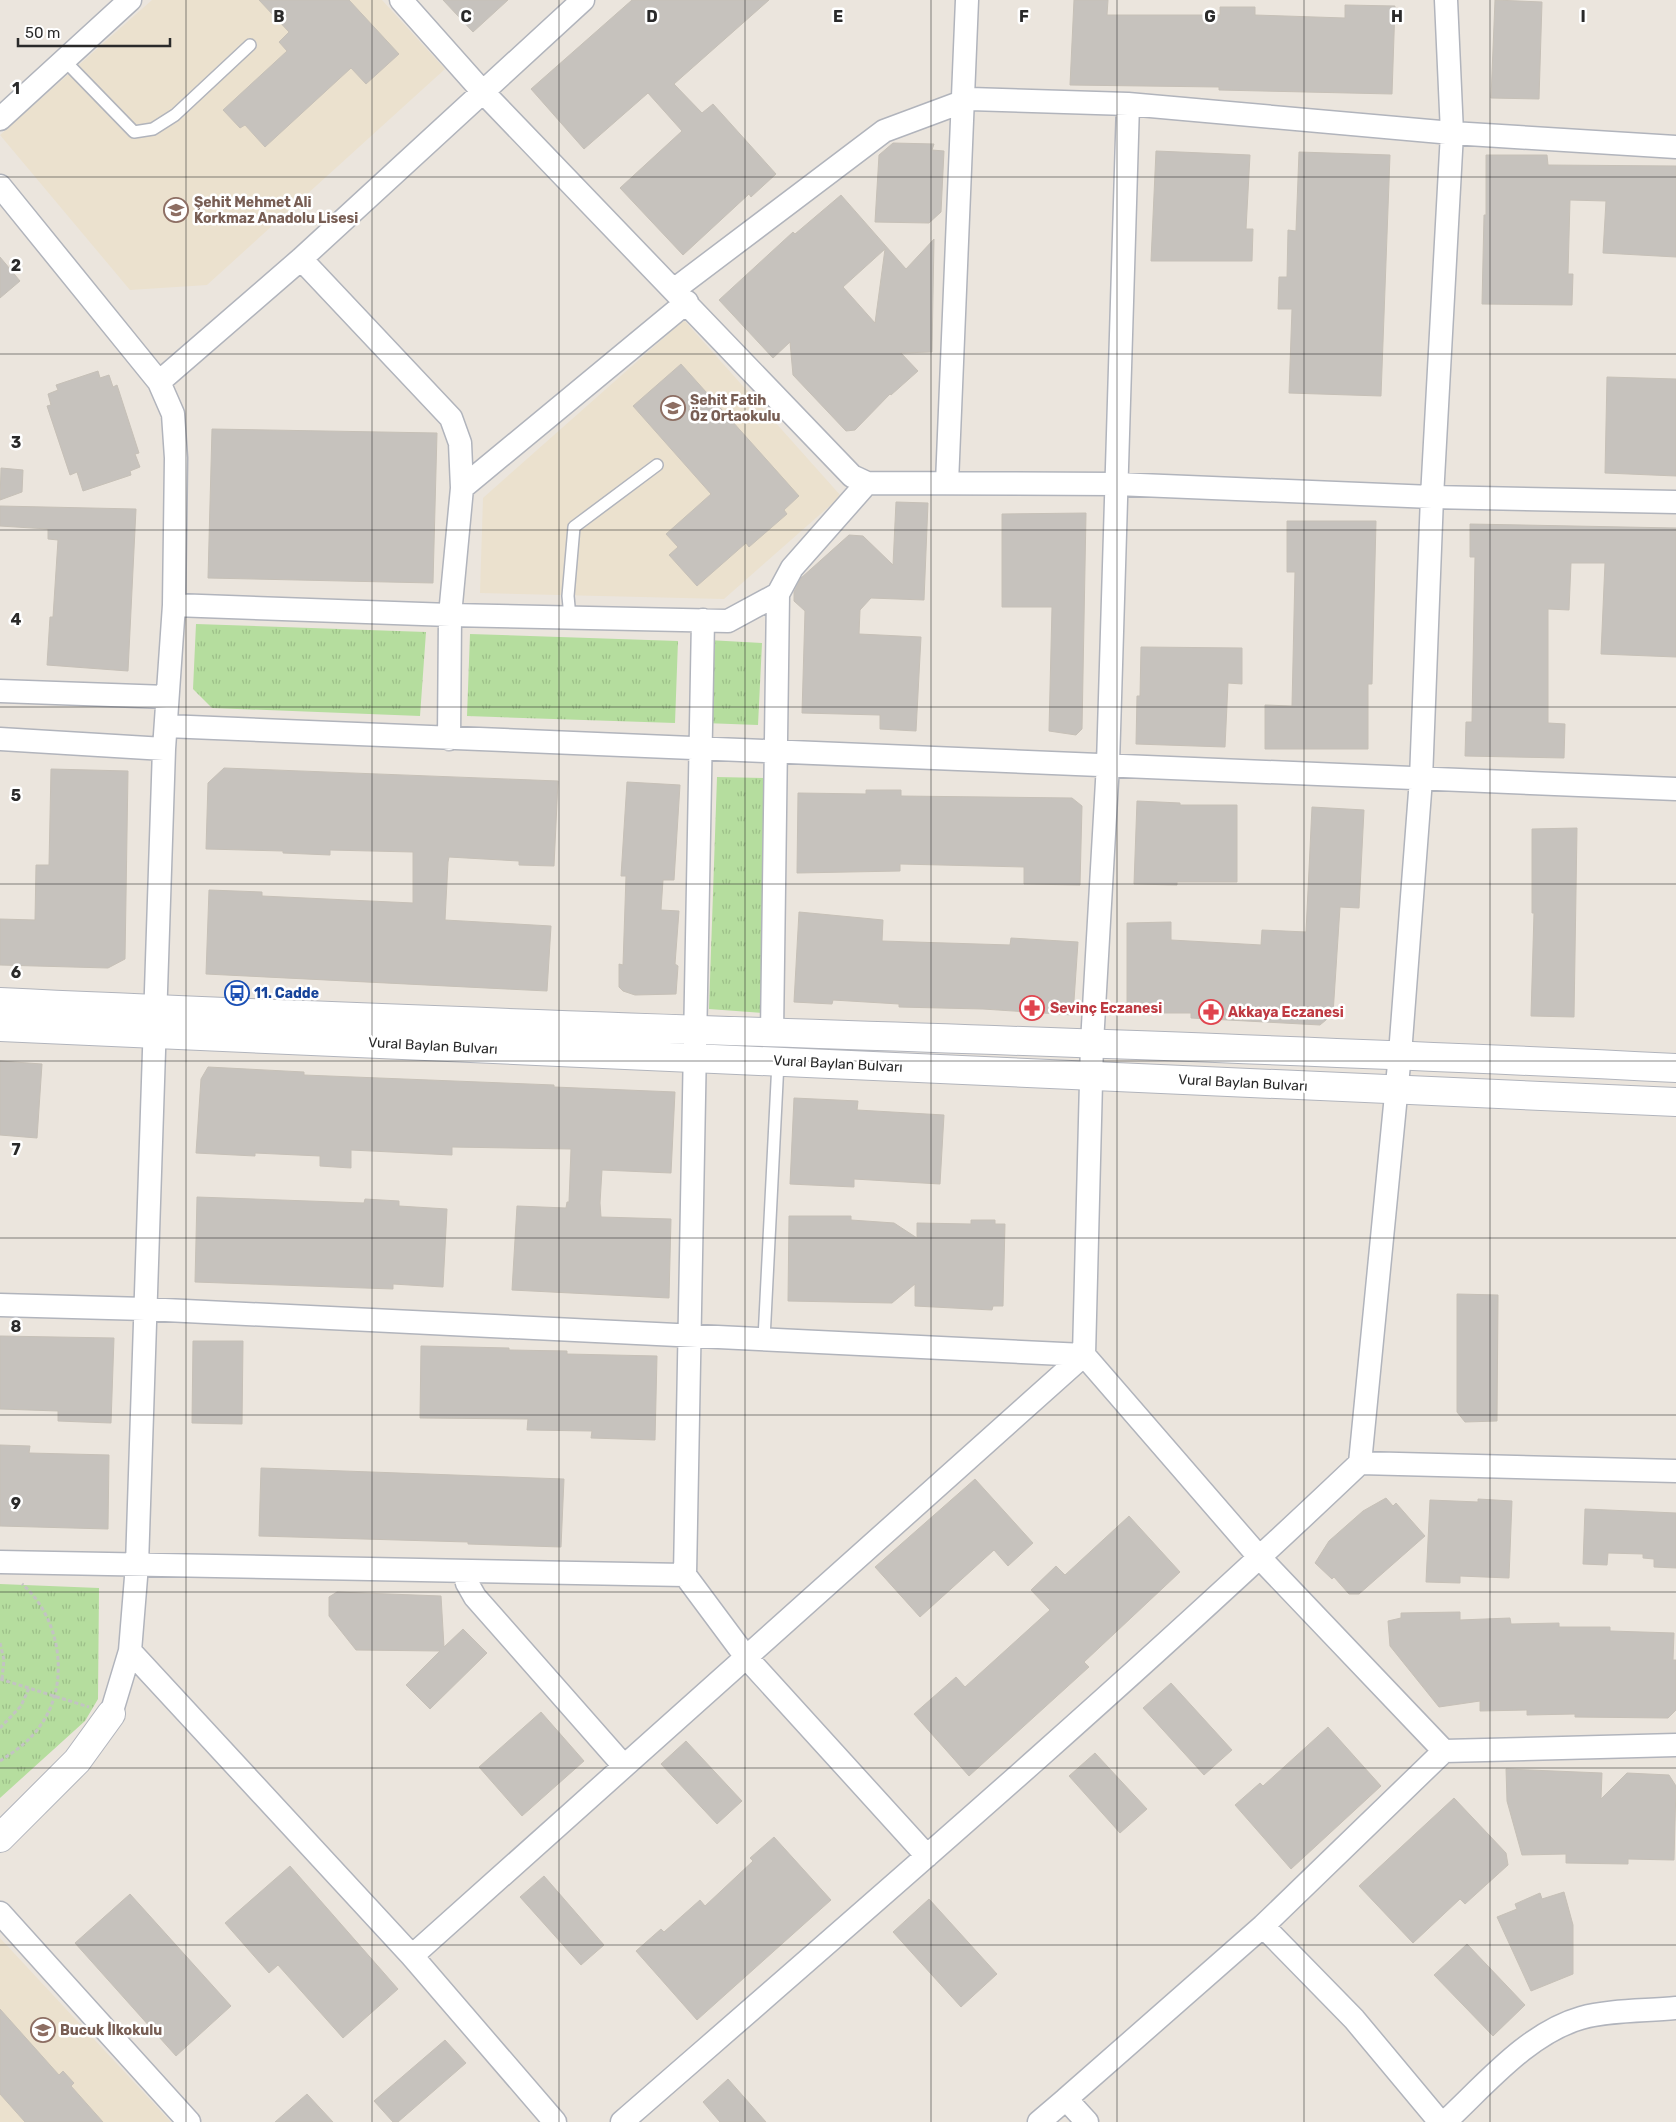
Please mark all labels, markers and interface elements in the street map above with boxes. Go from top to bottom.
text: B [273,7,285,26]
text: C [460,7,472,26]
text: D [646,7,658,26]
text: E [833,7,843,26]
text: F [1019,7,1029,26]
text: G [1204,7,1216,26]
text: H [1391,7,1403,26]
text: I [1580,7,1586,26]
scale bar [18,15,170,47]
text: 50 m [25,24,60,42]
text: 1 [12,79,20,98]
place label: Şehit Mehmet Ali Korkmaz Anadolu Lisesi [194,194,358,227]
school or university icon: Şehit Mehmet Ali Korkmaz Anadolu Lisesi [163,197,189,223]
text: 2 [11,256,21,275]
place label: Şehit Fatih Öz Ortaokulu [690,392,781,425]
school or university icon: Şehit Fatih Öz Ortaokulu [660,395,686,421]
text: 3 [11,433,21,452]
text: 4 [11,610,22,629]
text: 5 [11,786,21,805]
text: 6 [11,963,21,982]
bus stop icon: 11. Cadde [224,980,250,1006]
place label: 11. Cadde [254,985,319,1002]
pharmacy icon: Sevinç Eczanesi [1019,995,1045,1021]
pharmacy icon: Akkaya Eczanesi [1198,999,1224,1025]
place label: Sevinç Eczanesi [1050,1000,1162,1017]
place label: Akkaya Eczanesi [1228,1004,1344,1021]
street label: Vural Baylan Bulvarı [368,1034,498,1058]
street label: Vural Baylan Bulvarı [773,1052,903,1076]
street label: Vural Baylan Bulvarı [1178,1071,1308,1095]
text: 7 [11,1140,21,1159]
text: 8 [11,1317,22,1336]
text: 9 [11,1494,21,1513]
school or university icon: Bucuk İlkokulu [30,2017,56,2043]
place label: Bucuk İlkokulu [60,2021,162,2039]

